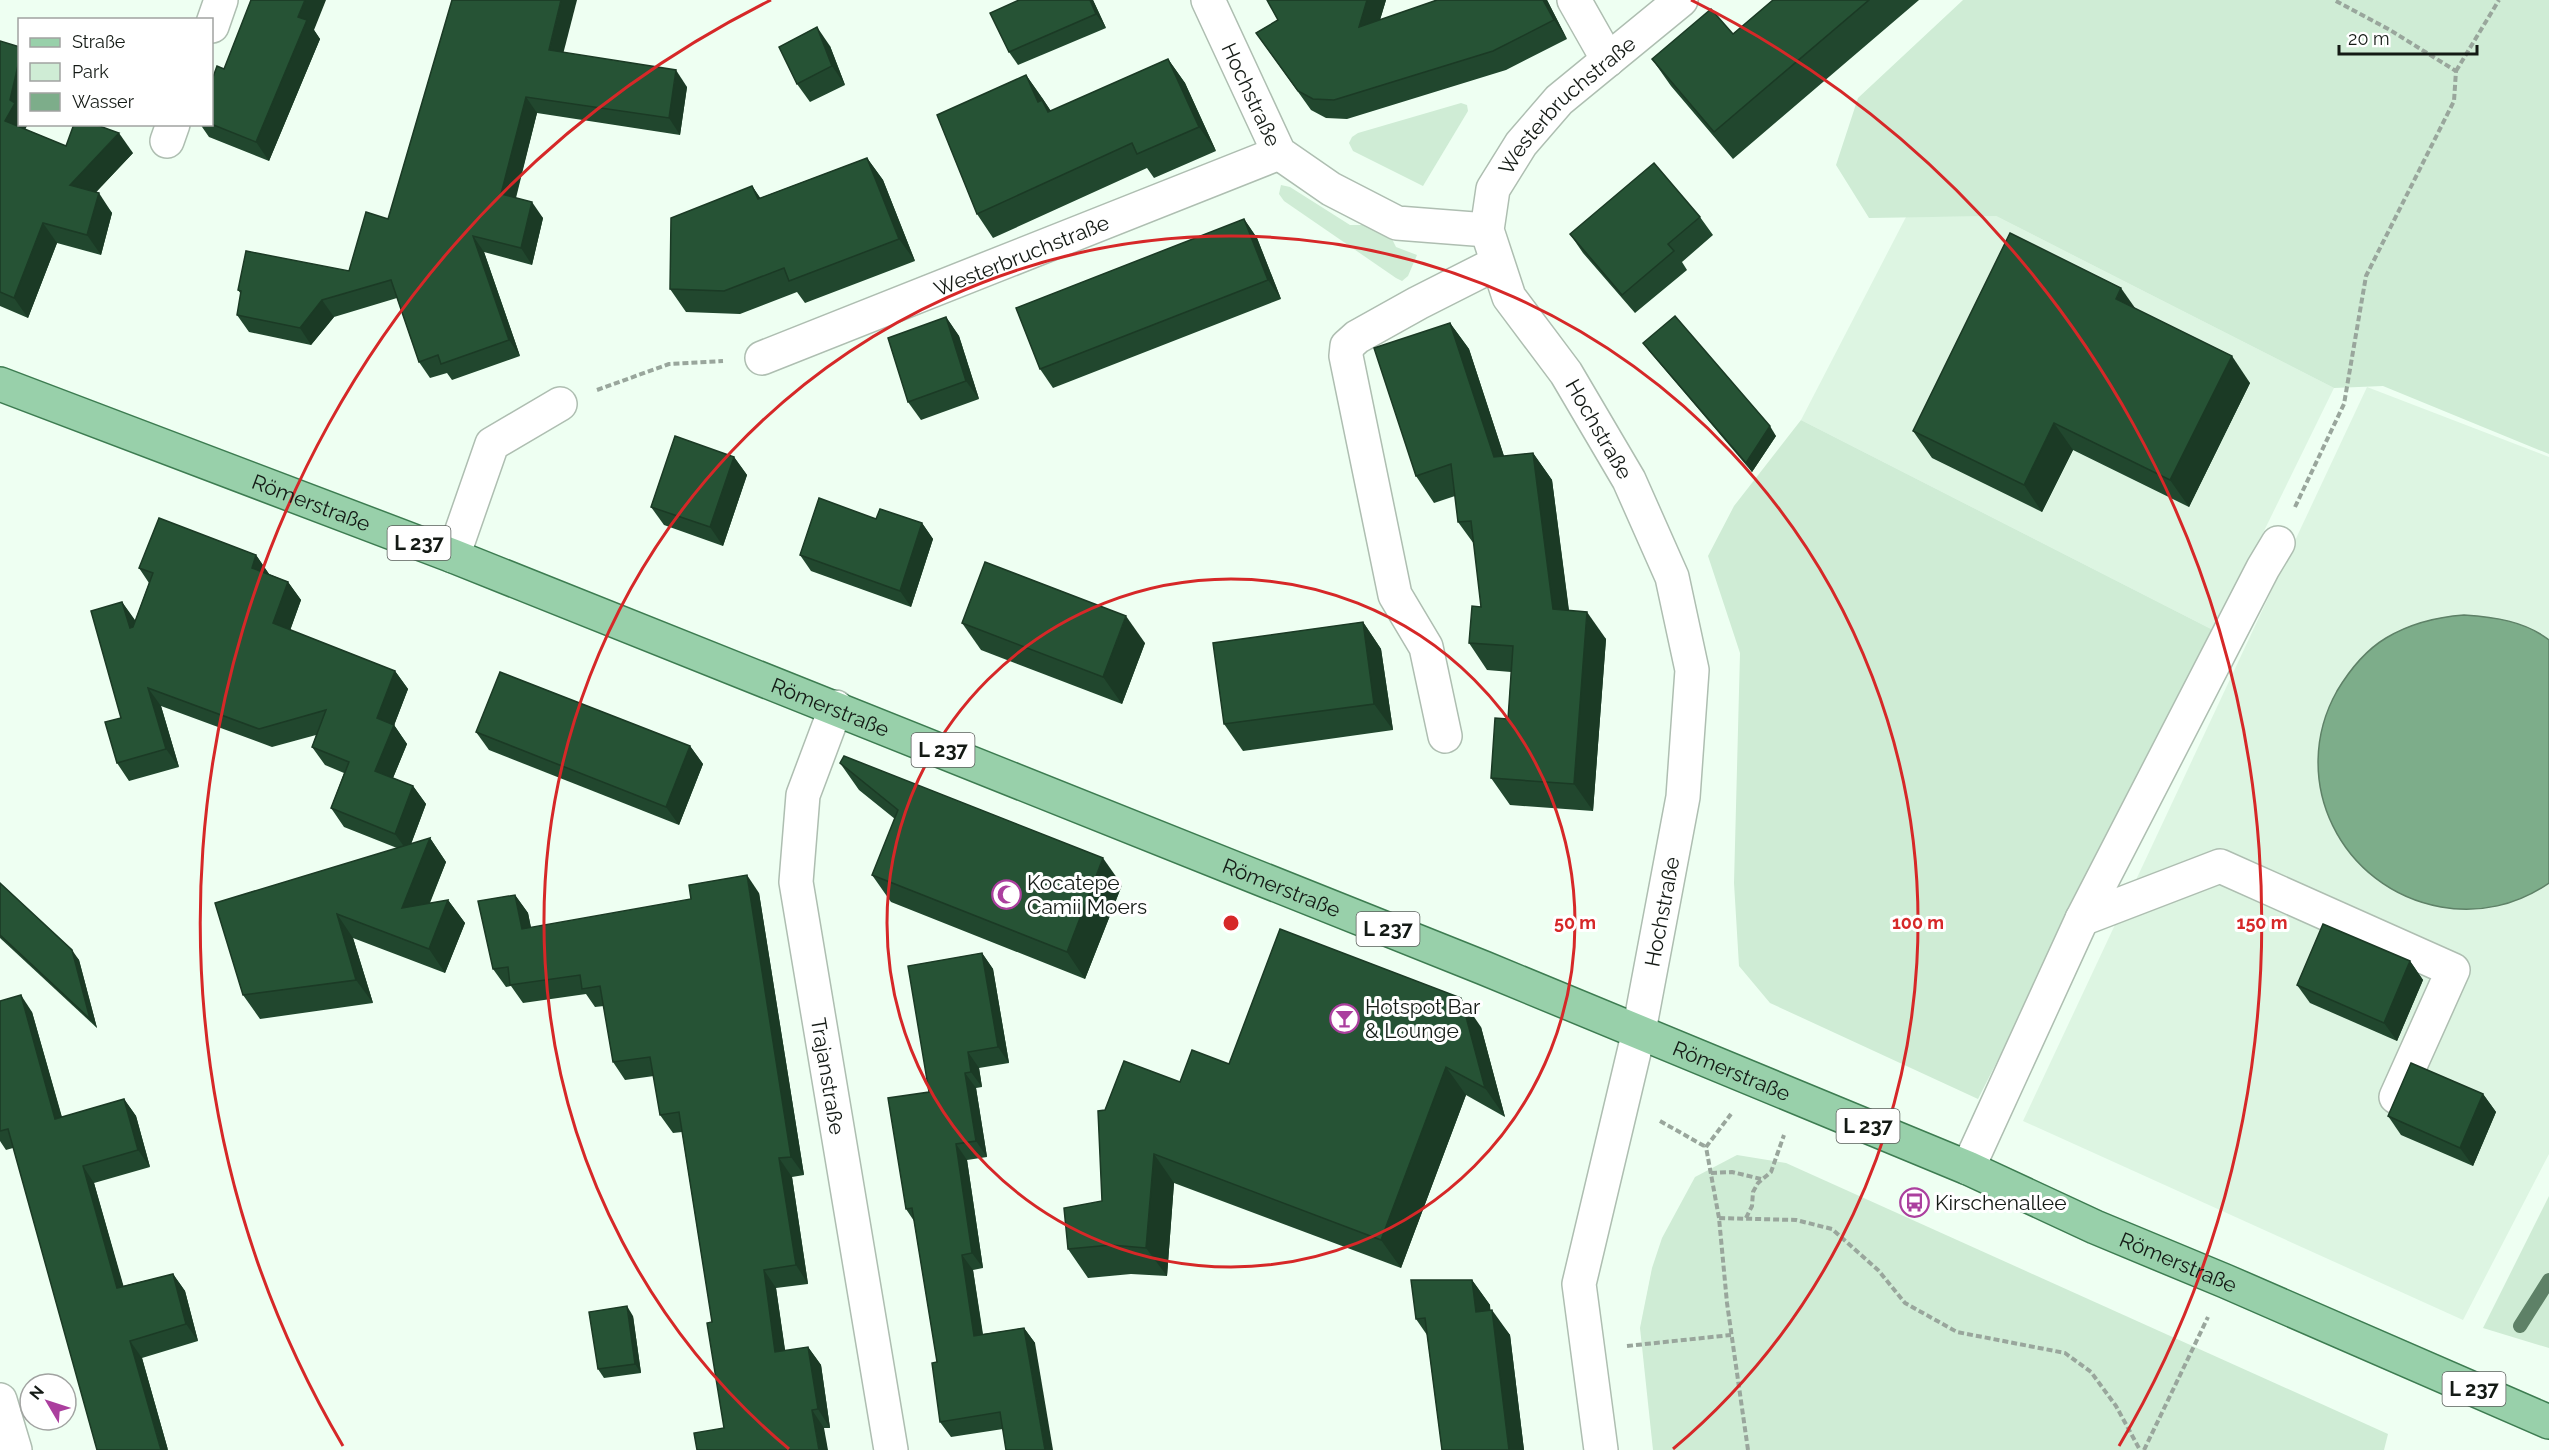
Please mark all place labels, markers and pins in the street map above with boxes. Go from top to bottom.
place label: Kocatepe Camii Moers [1027,870,1147,919]
mosque icon: Kocatepe Camii Moers [990,878,1022,910]
centre of rings [1221,913,1241,933]
place label: Hotspot Bar & Lounge [1365,994,1481,1043]
bar icon: Hotspot Bar & Lounge [1328,1002,1360,1034]
bus stop icon: Kirschenallee [1898,1186,1930,1218]
place label: Kirschenallee [1935,1190,2066,1215]

